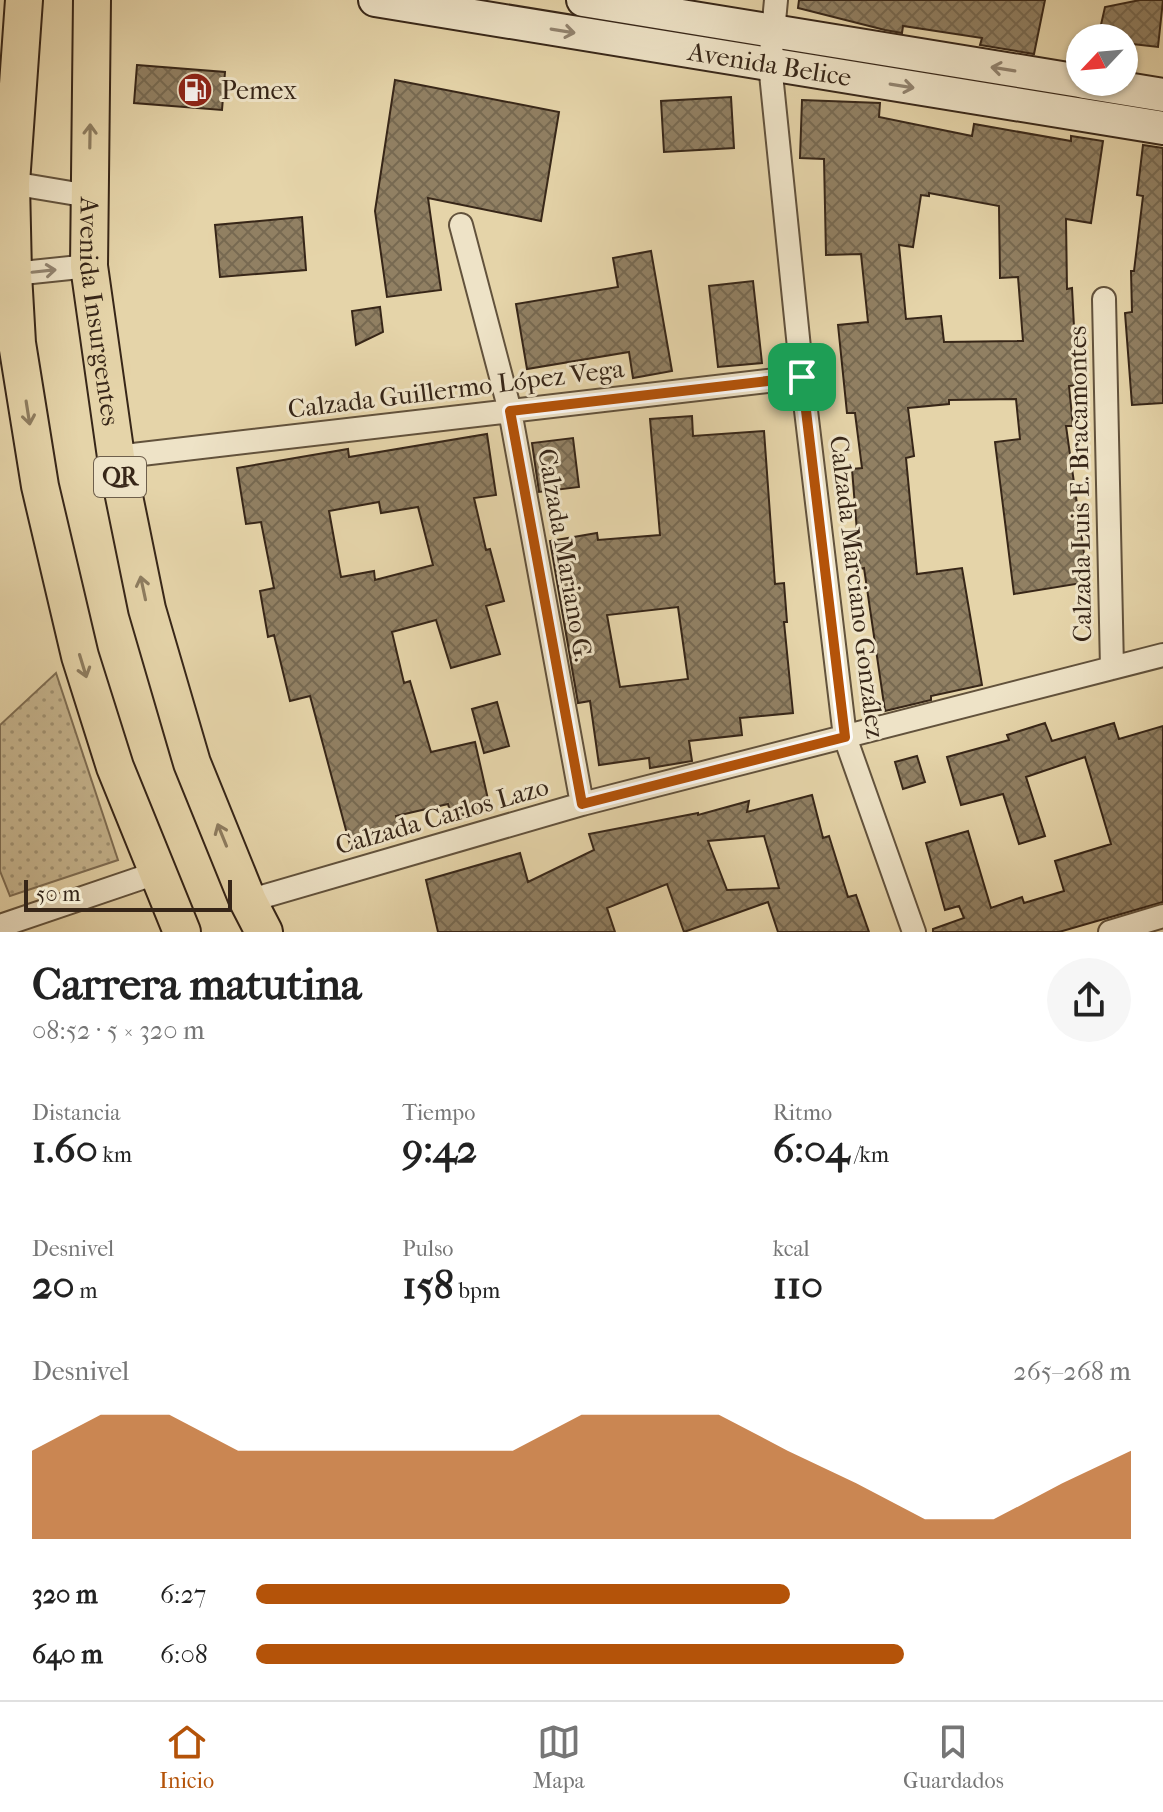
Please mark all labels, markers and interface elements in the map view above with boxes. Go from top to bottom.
one-way arrow [550,24,575,39]
north arrow [1066,24,1138,96]
map controls [1066,24,1138,96]
street label: Avenida Belice [685,35,854,93]
one-way arrow [991,60,1016,75]
fuel station icon: Pemex [176,71,214,109]
place label: Pemex [221,75,297,106]
one-way arrow [889,79,915,94]
one-way arrow [83,123,98,150]
street label: Avenida Insurgentes [73,196,127,428]
one-way arrow [30,263,57,278]
street label: Calzada Luis E. Bracamontes [1062,326,1098,642]
pin [768,343,836,411]
street label: Calzada Guillermo López Vega [286,353,627,425]
icon: arrive [780,355,824,399]
one-way arrow [22,399,37,425]
street label: Calzada Marciano González [823,434,891,740]
street label: Calzada Mariano G. [531,446,599,664]
road number: QR [94,457,146,497]
one-way arrow [135,575,150,601]
one-way arrow [77,654,92,679]
street label: Calzada Carlos Lazo [332,771,552,861]
one-way arrow [213,823,228,848]
scale bar [24,876,232,912]
text: 50 m [36,881,81,907]
button: share [1047,958,1131,1042]
text: Carrera matutina [32,959,361,1010]
text: 08:52 · 5 × 320 m [32,1015,205,1046]
text: Distancia [32,1100,120,1126]
text: Tiempo [402,1100,475,1126]
text: Ritmo [773,1100,832,1126]
text: 1.60 [32,1126,98,1172]
text: 9:42 [402,1126,477,1172]
text: 6:04 [773,1126,849,1172]
text: km [98,1142,132,1168]
text: /km [849,1142,889,1168]
text: Desnivel [32,1236,114,1262]
text: Pulso [402,1236,453,1262]
text: kcal [773,1236,810,1262]
text: 20 [32,1262,75,1308]
text: 158 [402,1262,454,1308]
text: 110 [773,1262,823,1308]
text: m [75,1278,98,1304]
text: bpm [454,1278,500,1304]
text: Desnivel [32,1356,129,1387]
text: 265–268 m [1013,1356,1131,1387]
text: 320 m [32,1579,98,1610]
text: 6:27 [160,1579,206,1610]
text: 640 m [32,1639,103,1670]
text: 6:08 [160,1639,208,1670]
tab: Inicio [159,1720,214,1794]
tab: Mapa [532,1720,585,1794]
tab: Guardados [903,1720,1004,1794]

